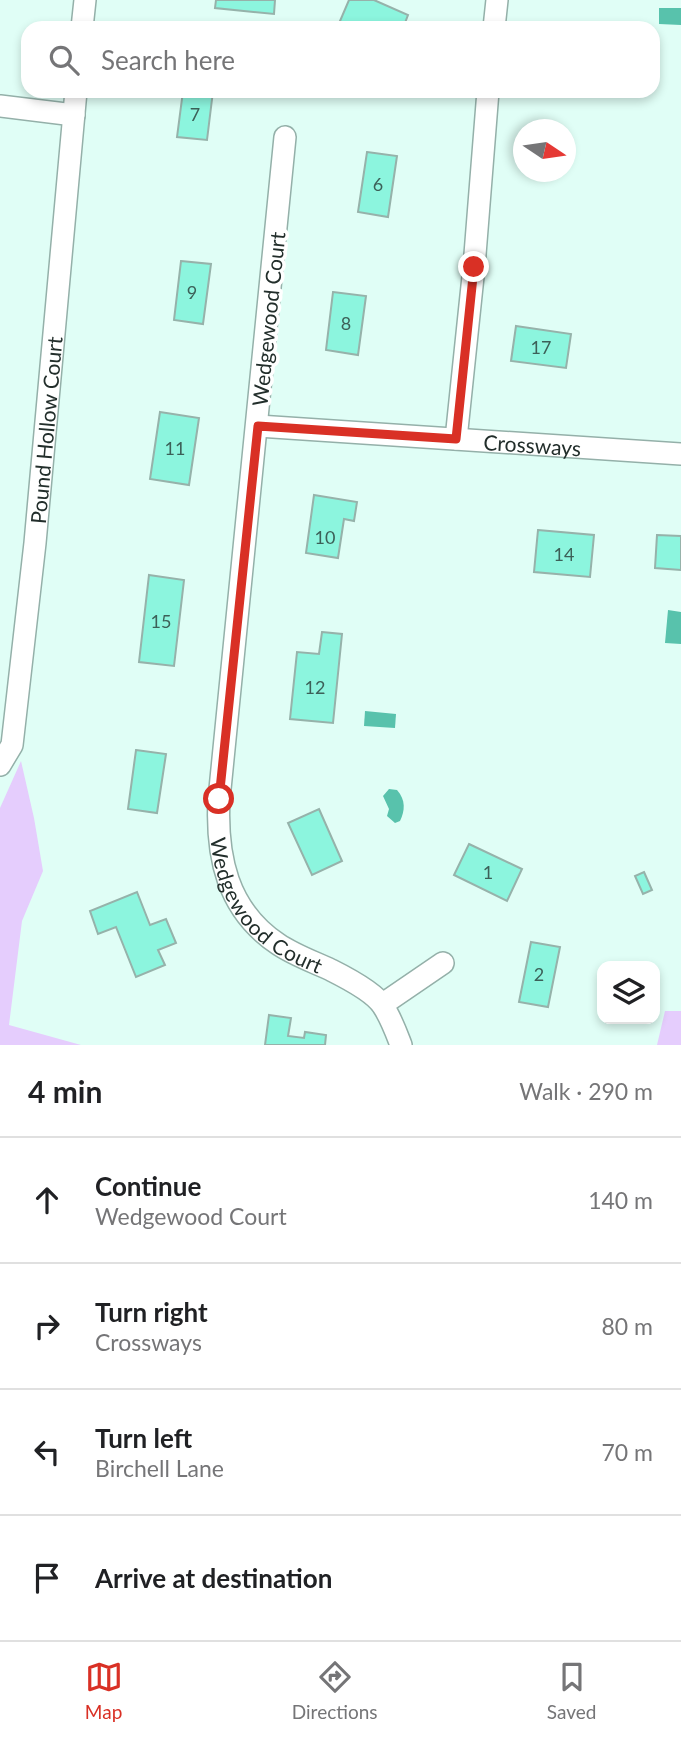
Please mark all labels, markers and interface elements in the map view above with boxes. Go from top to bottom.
search box [21,21,660,98]
icon: search [45,41,83,79]
text: Search here [101,44,235,76]
house number: 7 [190,103,200,125]
north arrow [513,119,576,182]
house number: 6 [373,173,383,195]
street label: Wedgewood Court [246,230,290,407]
route end [458,251,489,282]
house number: 9 [187,281,197,303]
house number: 8 [341,312,351,334]
street label: Pound Hollow Court [24,335,66,525]
house number: 17 [531,336,551,358]
street label: Crossways [483,428,582,460]
house number: 11 [165,437,185,459]
house number: 10 [315,526,335,548]
house number: 14 [554,543,574,565]
house number: 15 [151,610,171,632]
house number: 12 [305,676,325,698]
route start [203,783,234,814]
street label: Wedgewood Court [207,836,327,977]
house number: 1 [483,861,493,883]
map controls [597,961,660,1024]
button: layers [597,961,660,1024]
house number: 2 [534,963,544,985]
text: 4 min [28,1073,102,1109]
text: Walk · 290 m [519,1077,653,1105]
text: Continue [95,1170,201,1202]
icon: ahead [28,1181,66,1219]
text: 140 m [588,1186,653,1214]
text: Wedgewood Court [95,1202,287,1230]
text: Turn right [95,1296,208,1328]
icon: right [28,1307,66,1345]
text: 80 m [602,1312,653,1340]
text: Crossways [95,1328,202,1356]
text: Turn left [95,1422,192,1454]
icon: left [28,1433,66,1471]
text: 70 m [602,1438,653,1466]
text: Birchell Lane [95,1454,224,1482]
icon: arrive [28,1559,66,1597]
text: Arrive at destination [95,1562,332,1594]
tab: Map [85,1658,123,1723]
tab: Directions [292,1658,378,1723]
tab: Saved [547,1658,596,1723]

